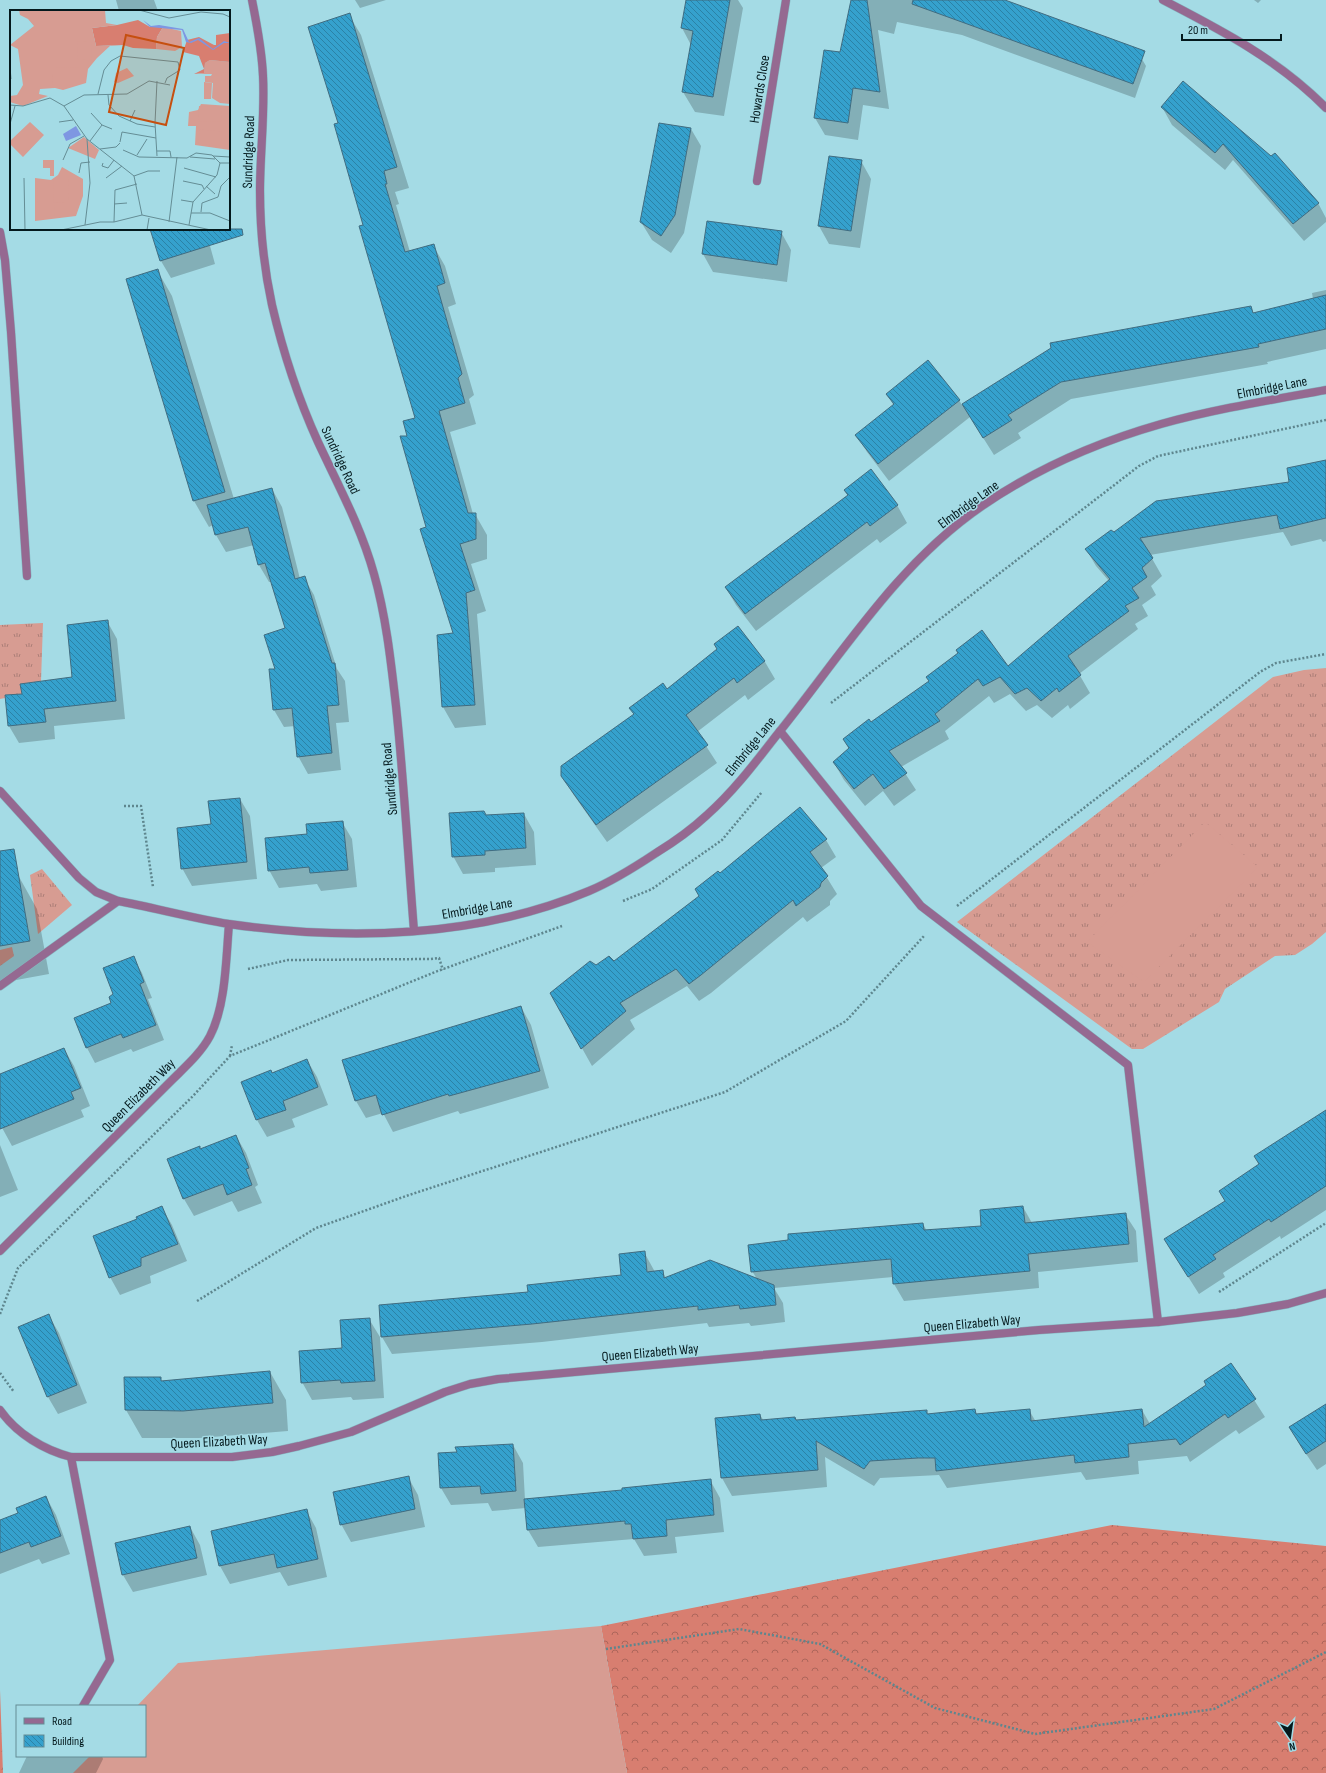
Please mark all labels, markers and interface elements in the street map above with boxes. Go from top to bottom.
inset map [10,10,230,230]
scale bar [1182,16,1281,42]
text: 20 m [1188,23,1208,38]
street label: Howards Close [746,54,773,124]
street label: Sundridge Road [239,115,258,189]
street label: Elmbridge Lane [1236,372,1309,403]
street label: Sundridge Road [317,424,364,497]
street label: Elmbridge Lane [934,477,1002,532]
street label: Elmbridge Lane [721,713,779,779]
street label: Sundridge Road [378,742,401,816]
street label: Elmbridge Lane [441,894,514,923]
street label: Queen Elizabeth Way [98,1055,179,1136]
street label: Queen Elizabeth Way [923,1311,1022,1336]
street label: Queen Elizabeth Way [601,1340,700,1365]
street label: Queen Elizabeth Way [170,1430,269,1453]
legend [16,1705,146,1757]
text: Road [52,1714,72,1729]
north arrow [1270,1717,1310,1757]
text: Building [52,1734,84,1749]
text: N [1288,1739,1296,1753]

